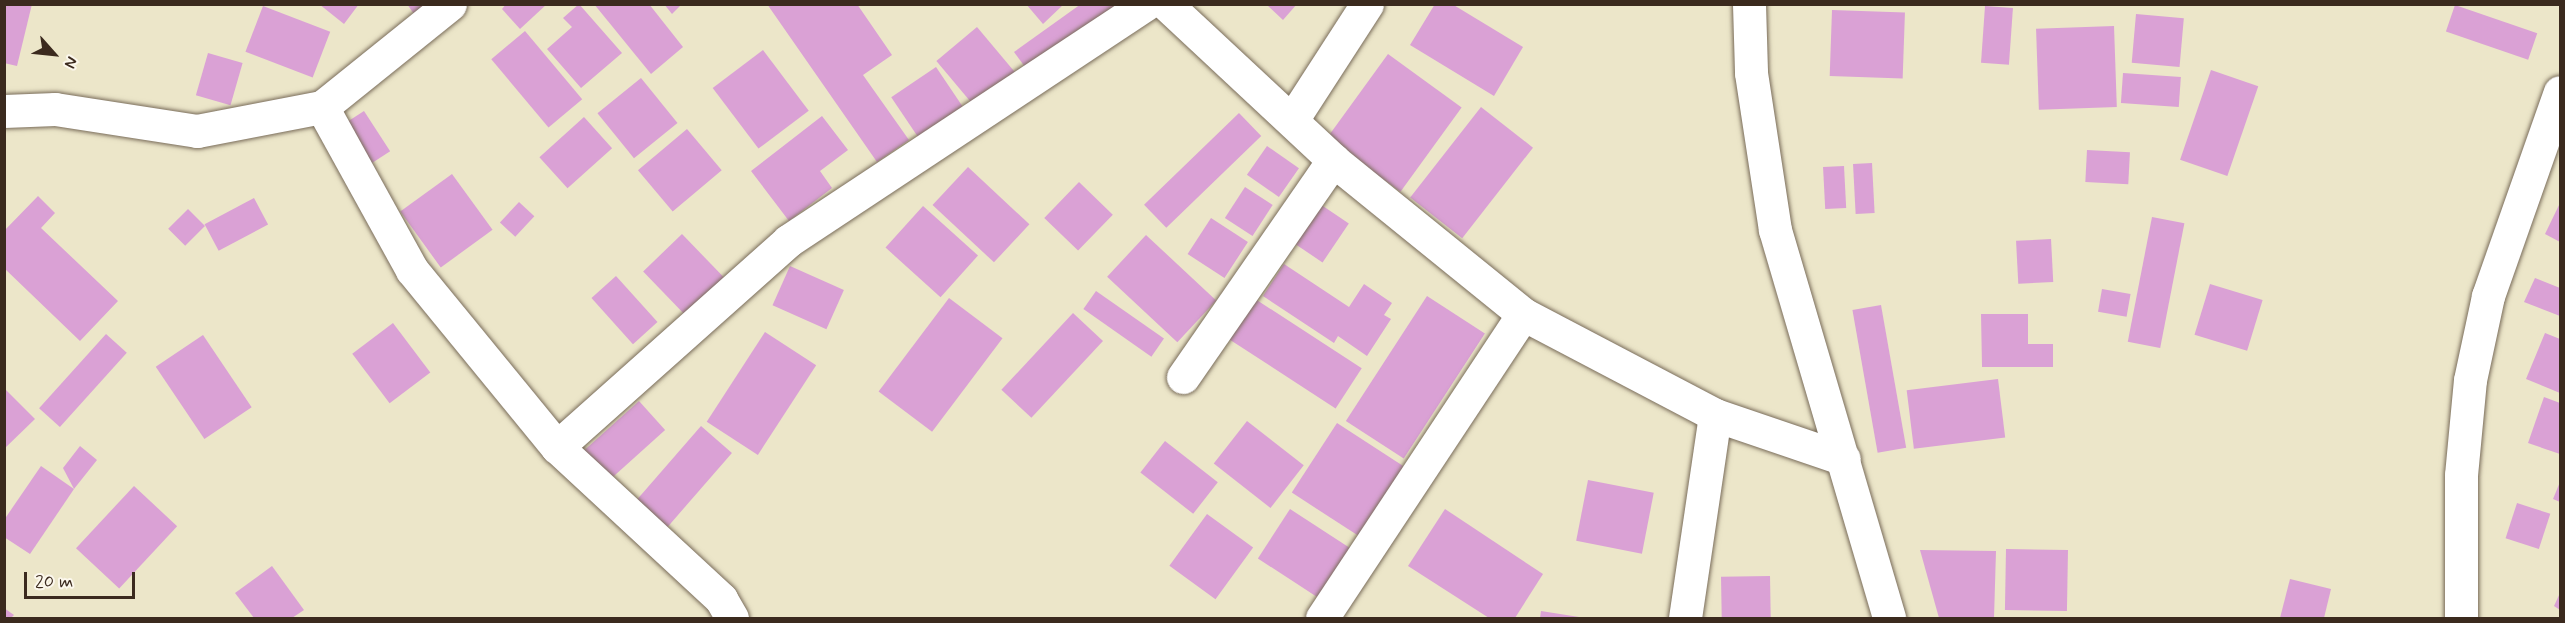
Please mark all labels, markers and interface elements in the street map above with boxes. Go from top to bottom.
north arrow [24,24,84,84]
text: N [59,53,82,72]
scale bar [27,560,138,598]
text: 20 m [35,570,73,594]

